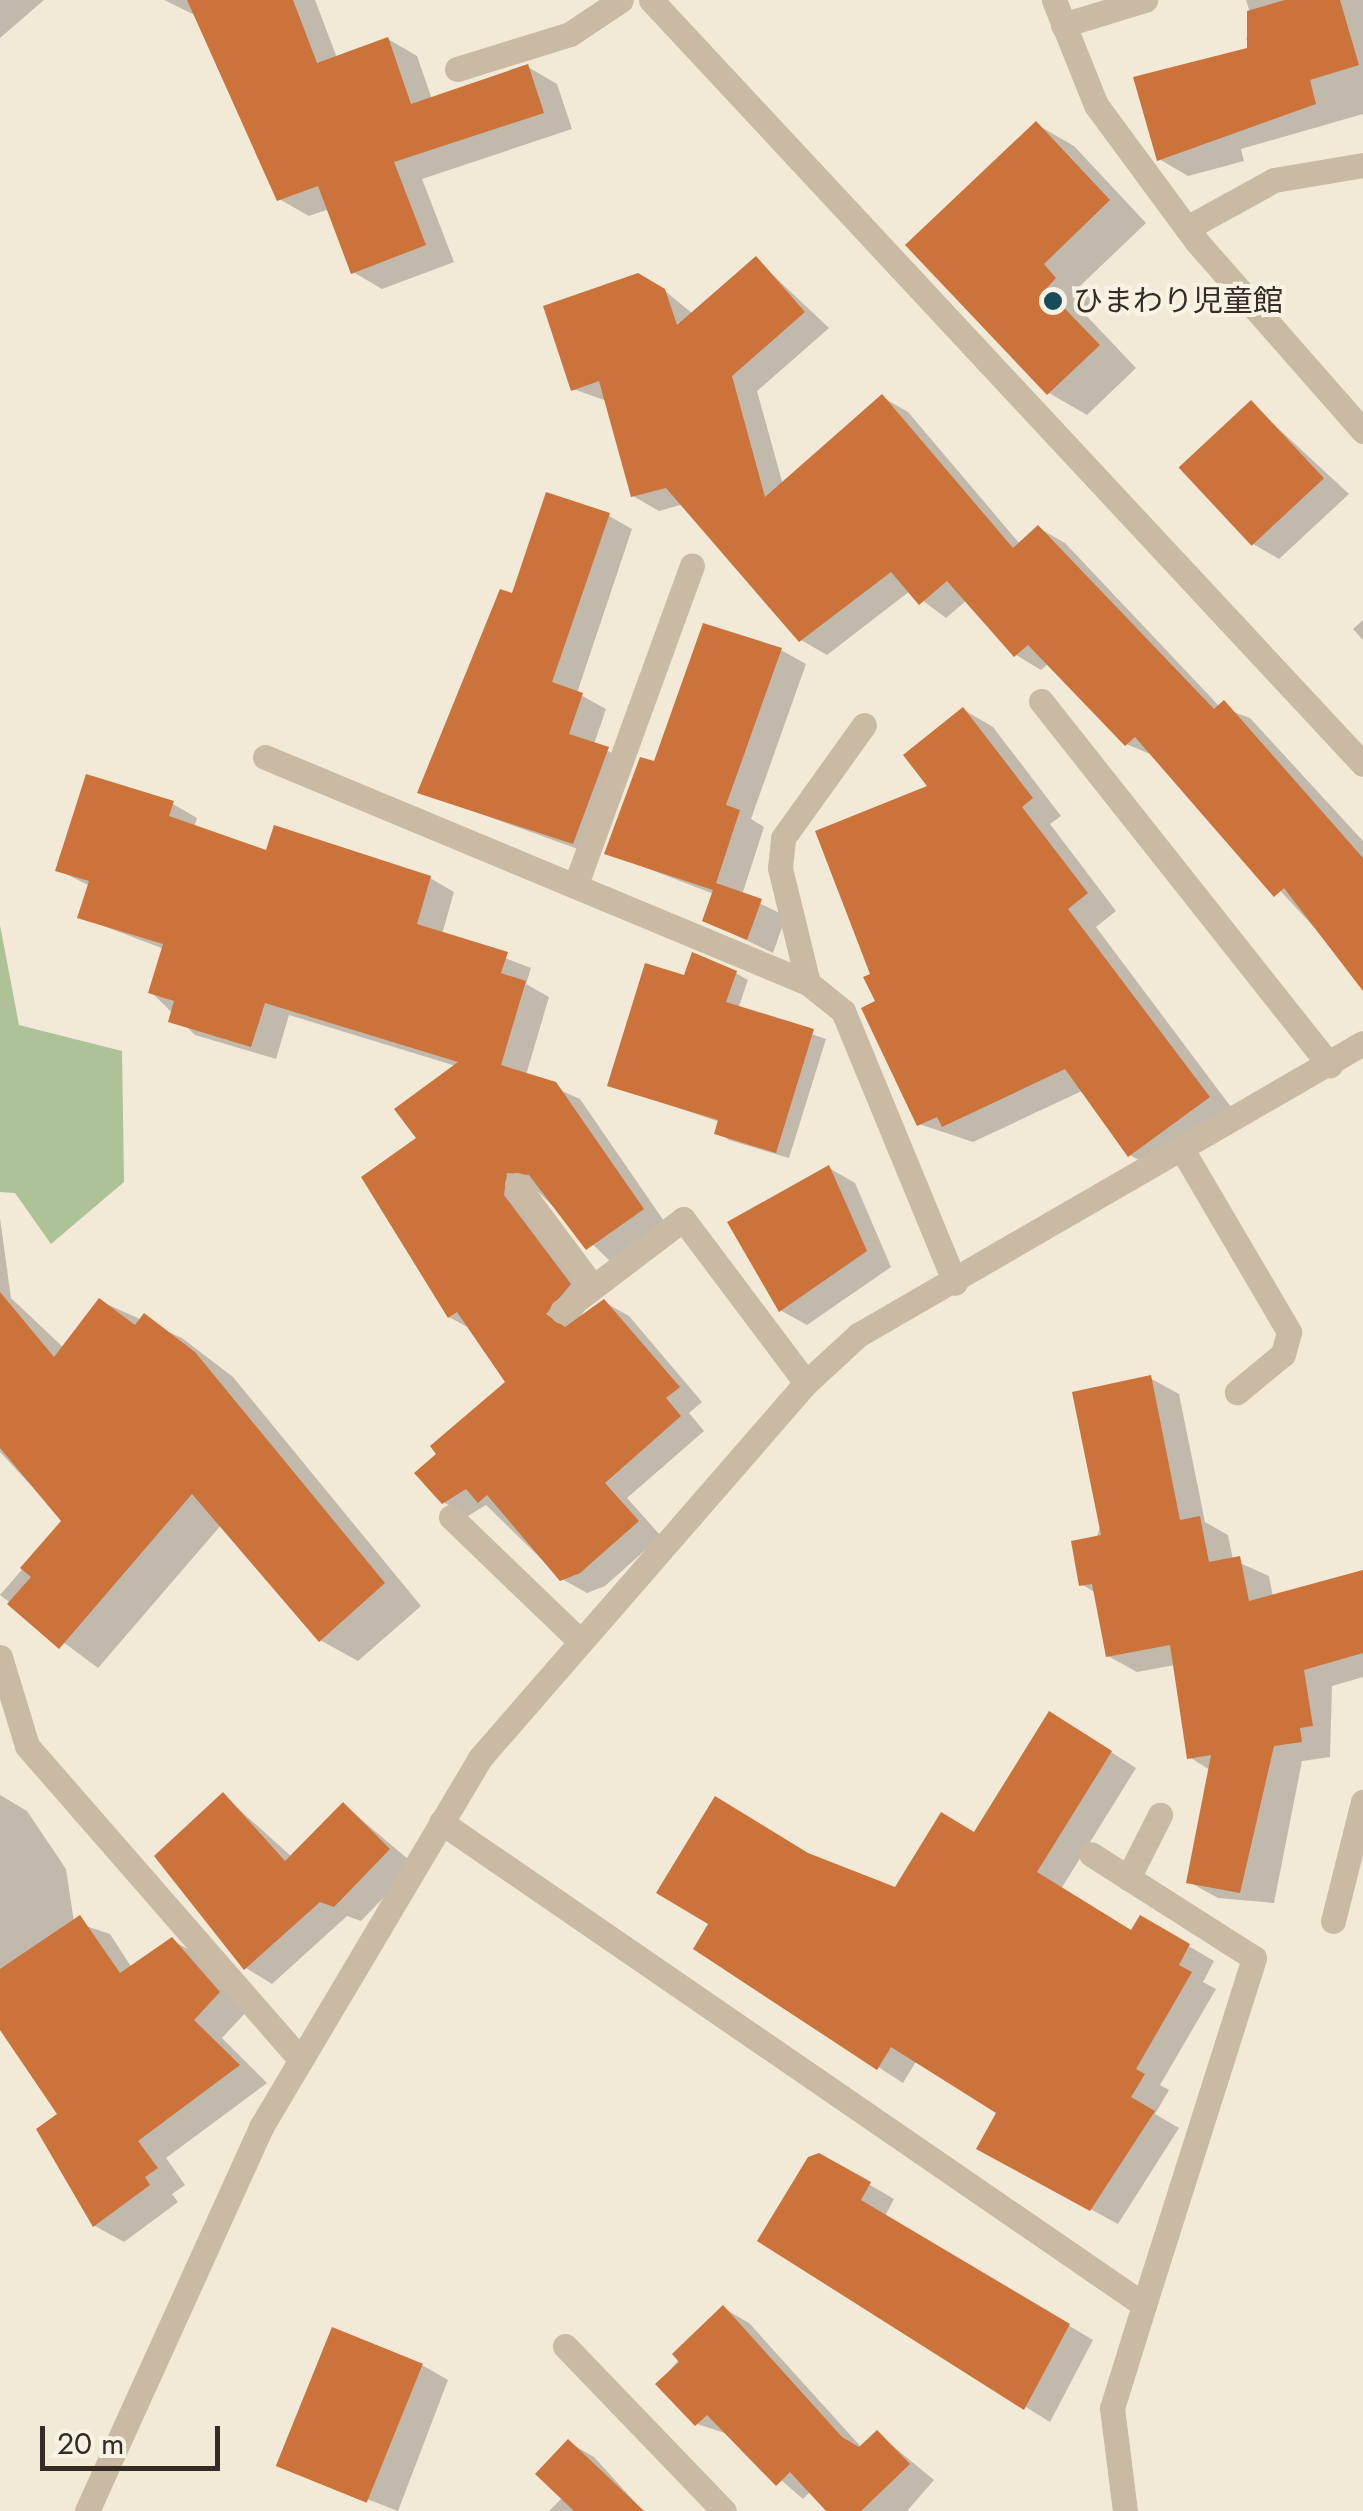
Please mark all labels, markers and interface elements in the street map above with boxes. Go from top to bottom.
place label: ひまわり児童館 [1073,283,1283,319]
marker: ひまわり児童館 [1042,290,1064,312]
scale bar [45,2406,225,2468]
text: 20 m [57,2422,124,2465]

